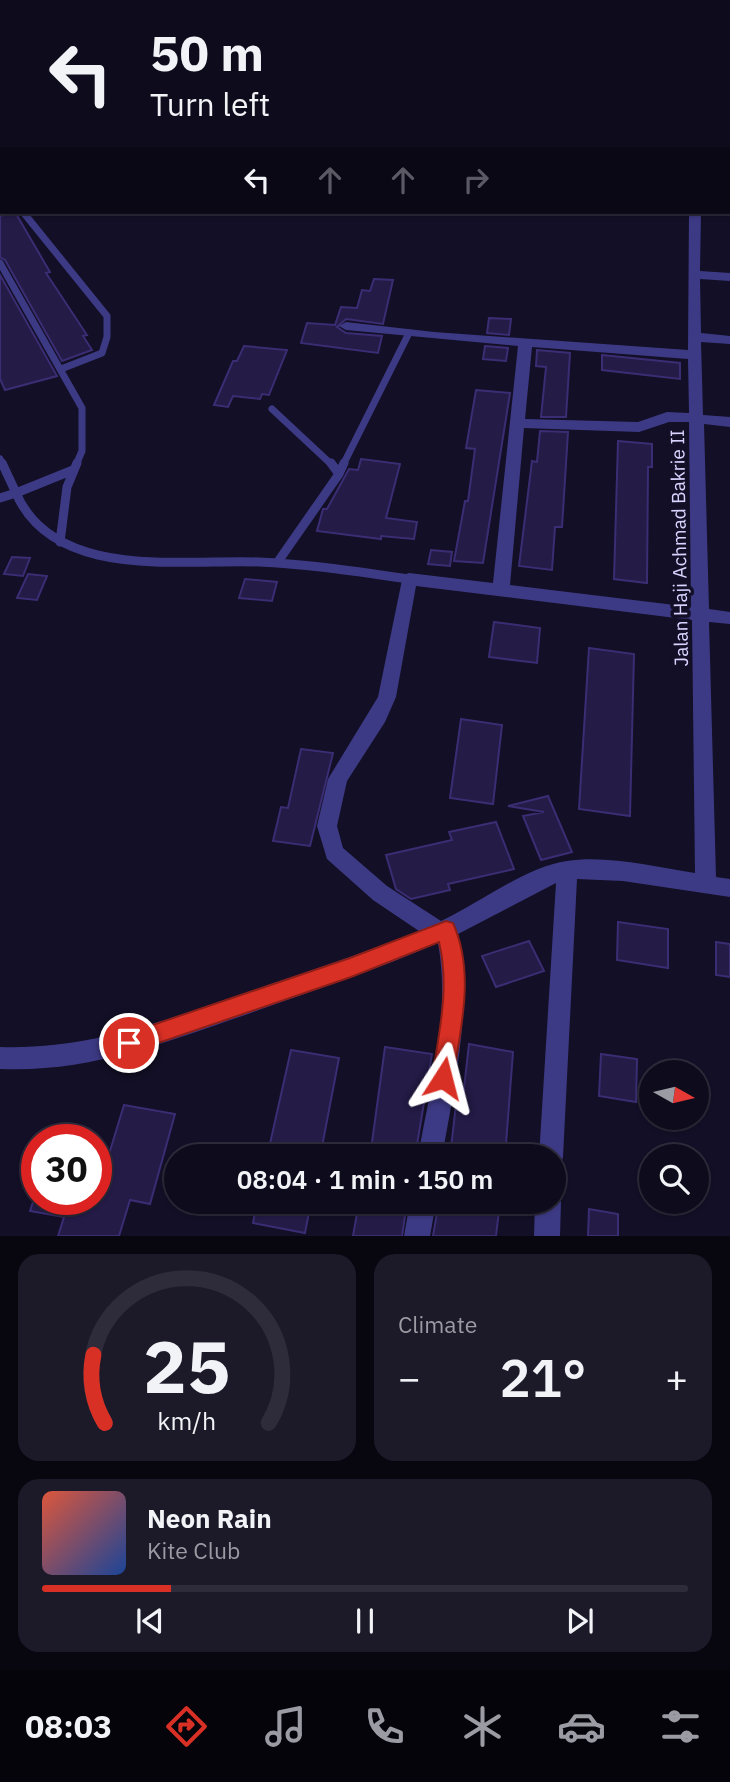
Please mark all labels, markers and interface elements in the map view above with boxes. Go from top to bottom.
text: 50 m [150,21,264,84]
icon: left [35,28,126,119]
text: Turn left [150,83,270,125]
icon: left [238,161,276,199]
icon: ahead [311,161,349,199]
icon: ahead [384,161,422,199]
icon: right [457,161,495,199]
street label: Jalan Haji Achmad Bakrie II [665,429,693,667]
pin [99,1013,159,1073]
icon: arrive [110,1024,148,1062]
position arrow [406,1041,480,1115]
north arrow [639,1060,709,1130]
map controls [639,1060,709,1214]
speed limit sign: 30 [21,1124,112,1215]
button: search [639,1144,709,1214]
text: 08:04 · 1 min · 150 m [237,1162,493,1196]
text: Climate [398,1309,477,1339]
text: 25 [143,1319,231,1414]
text: 21° [500,1344,586,1411]
text: − [398,1353,421,1402]
text: + [665,1353,688,1402]
text: km/h [158,1404,216,1437]
text: Neon Rain [147,1501,272,1535]
text: Kite Club [147,1535,240,1565]
icon: previous [131,1602,169,1640]
icon: pause [346,1602,384,1640]
icon: next [561,1602,599,1640]
icon: directions [162,1702,211,1751]
icon: music [261,1702,310,1751]
icon: phone [360,1702,409,1751]
icon: climate [458,1702,507,1751]
icon: car [557,1702,606,1751]
icon: filters [656,1702,705,1751]
text: 08:03 [25,1705,112,1747]

